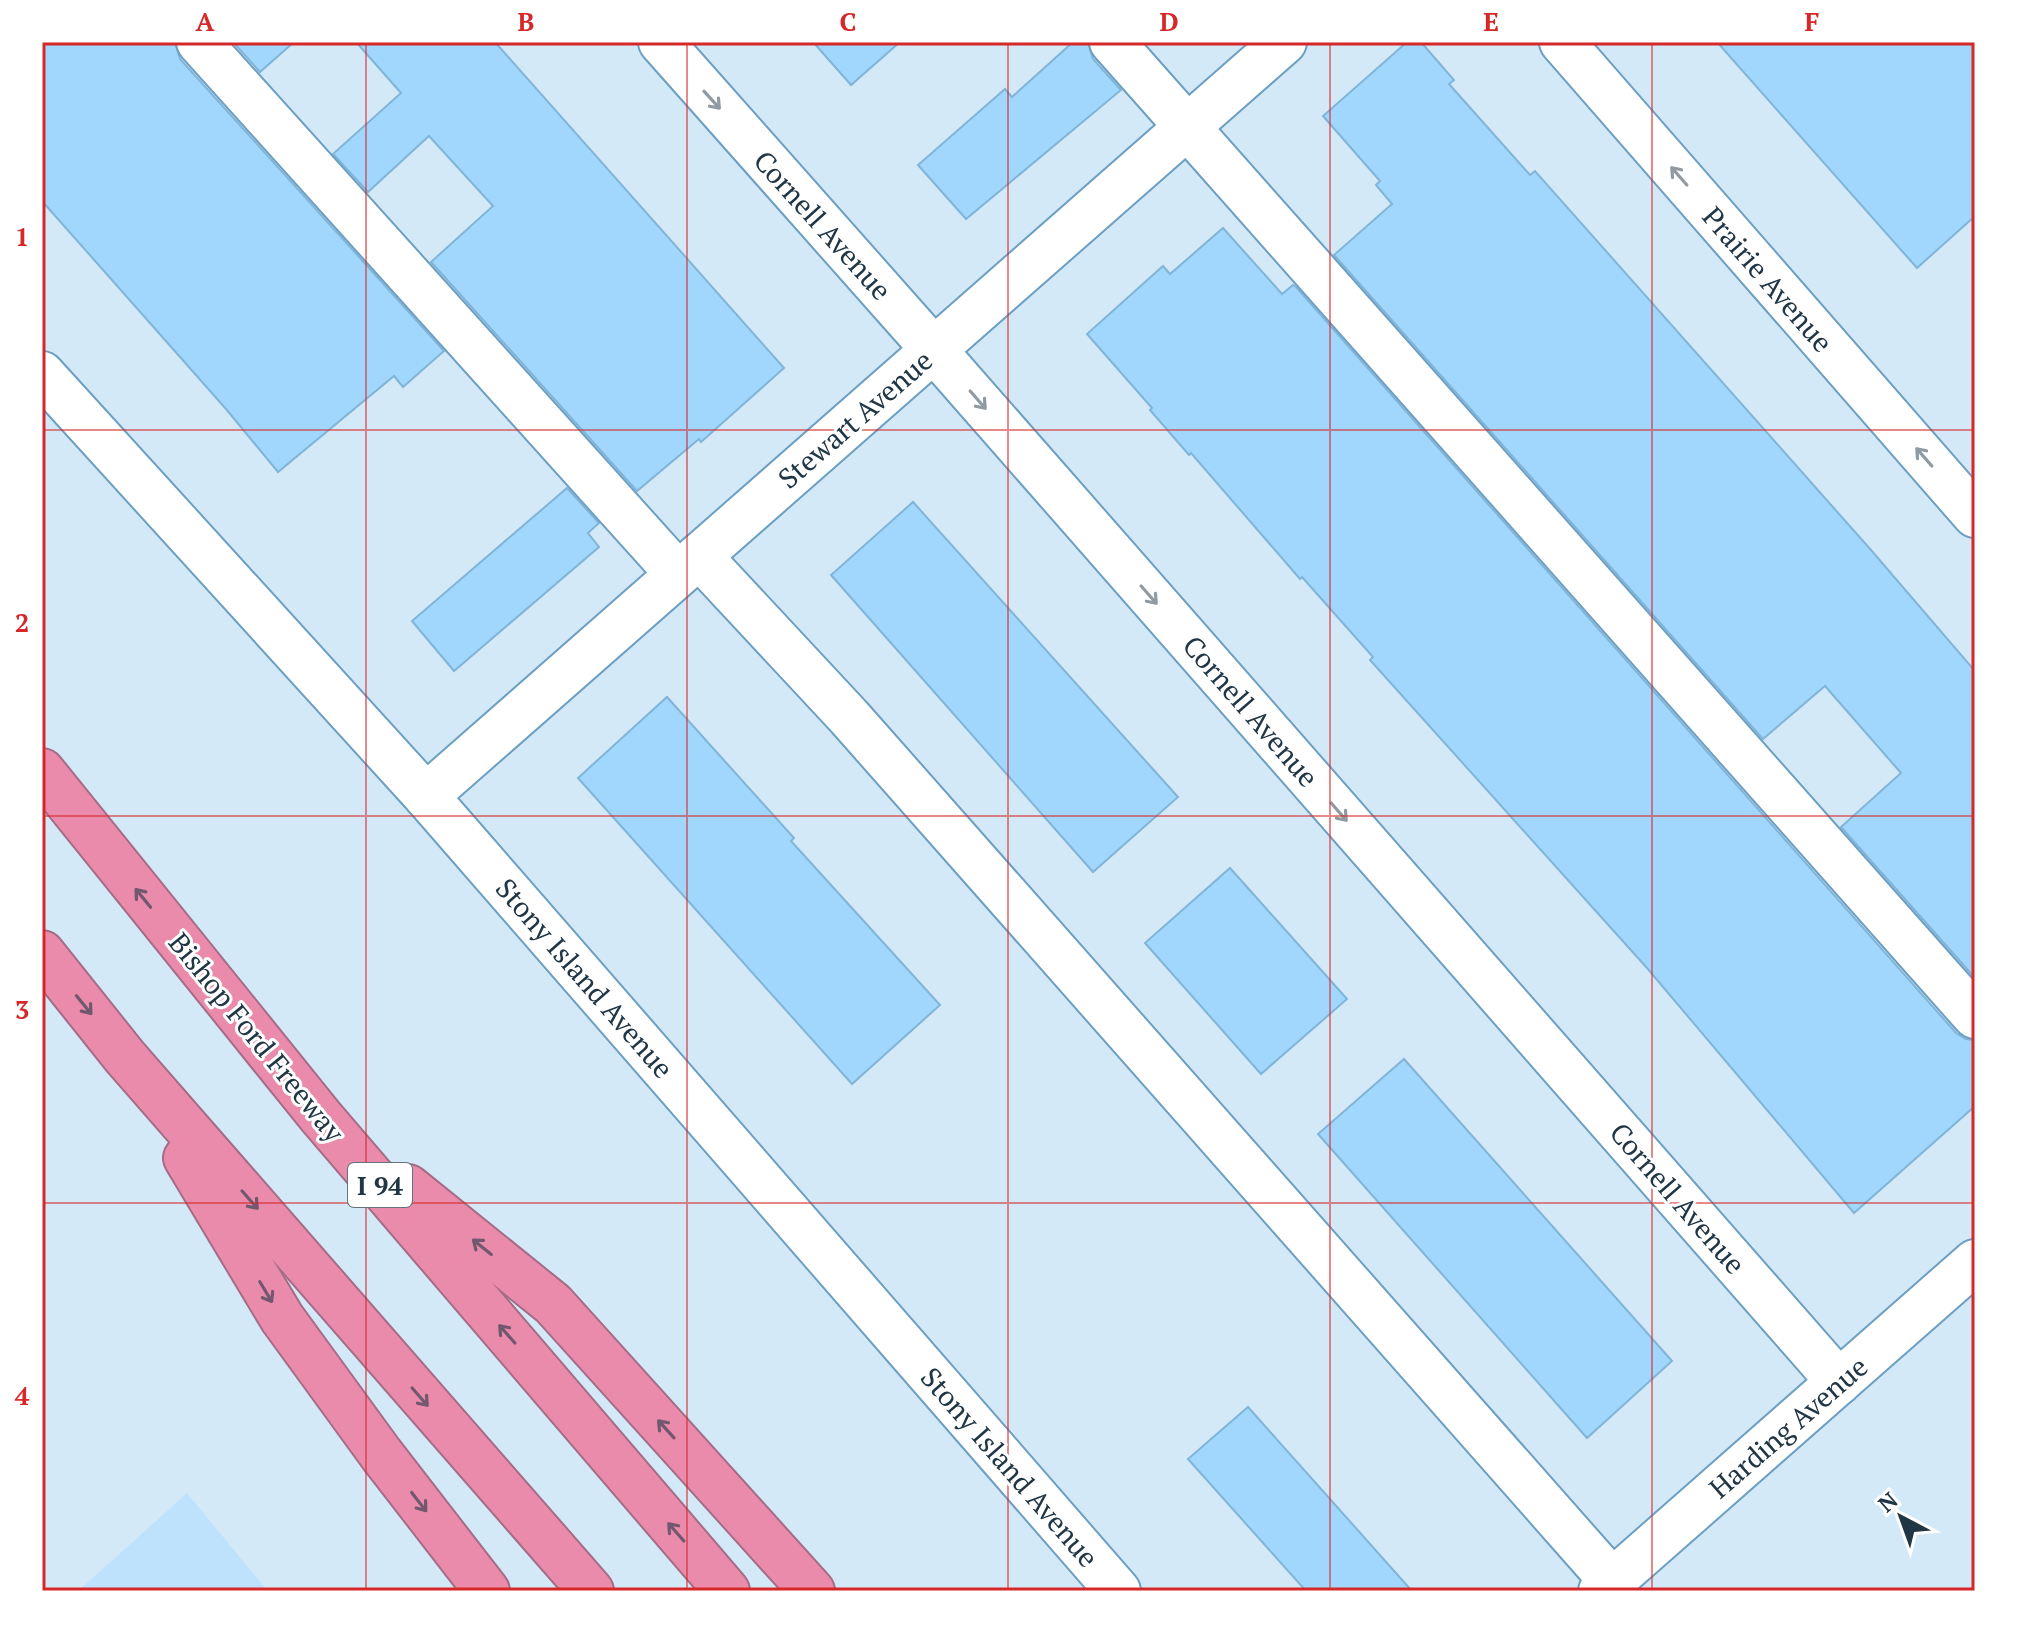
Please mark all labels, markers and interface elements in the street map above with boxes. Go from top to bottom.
text: A [196,4,215,38]
text: B [518,4,534,38]
text: C [840,4,856,38]
text: D [1159,4,1179,38]
text: E [1483,4,1499,38]
text: F [1805,4,1820,38]
one-way arrow [703,90,721,110]
street label: Cornell Avenue [746,142,900,308]
one-way arrow [1670,167,1688,187]
street label: Prairie Avenue [1695,198,1841,360]
text: 1 [15,219,29,253]
street label: Stewart Avenue [770,342,940,496]
one-way arrow [969,389,987,409]
one-way arrow [1915,447,1933,467]
one-way arrow [1140,585,1158,605]
text: 2 [15,605,29,639]
street label: Cornell Avenue [1175,627,1327,795]
one-way arrow [1330,801,1348,821]
street label: Stony Island Avenue [488,870,682,1086]
one-way arrow [134,888,152,909]
street label: Bishop Ford Freeway [161,925,353,1150]
text: 3 [15,992,29,1026]
one-way arrow [75,994,92,1015]
street label: Cornell Avenue [1602,1114,1754,1282]
road number: I 94 [348,1163,412,1207]
one-way arrow [241,1190,259,1210]
one-way arrow [472,1238,493,1256]
one-way arrow [258,1280,274,1303]
one-way arrow [498,1325,516,1345]
street label: Harding Avenue [1701,1348,1875,1506]
street label: Stony Island Avenue [913,1359,1107,1575]
text: 4 [15,1378,30,1412]
one-way arrow [411,1386,429,1406]
one-way arrow [658,1420,676,1440]
north arrow [1861,1477,1941,1557]
text: N [1872,1485,1904,1518]
one-way arrow [410,1491,427,1512]
one-way arrow [668,1522,686,1542]

